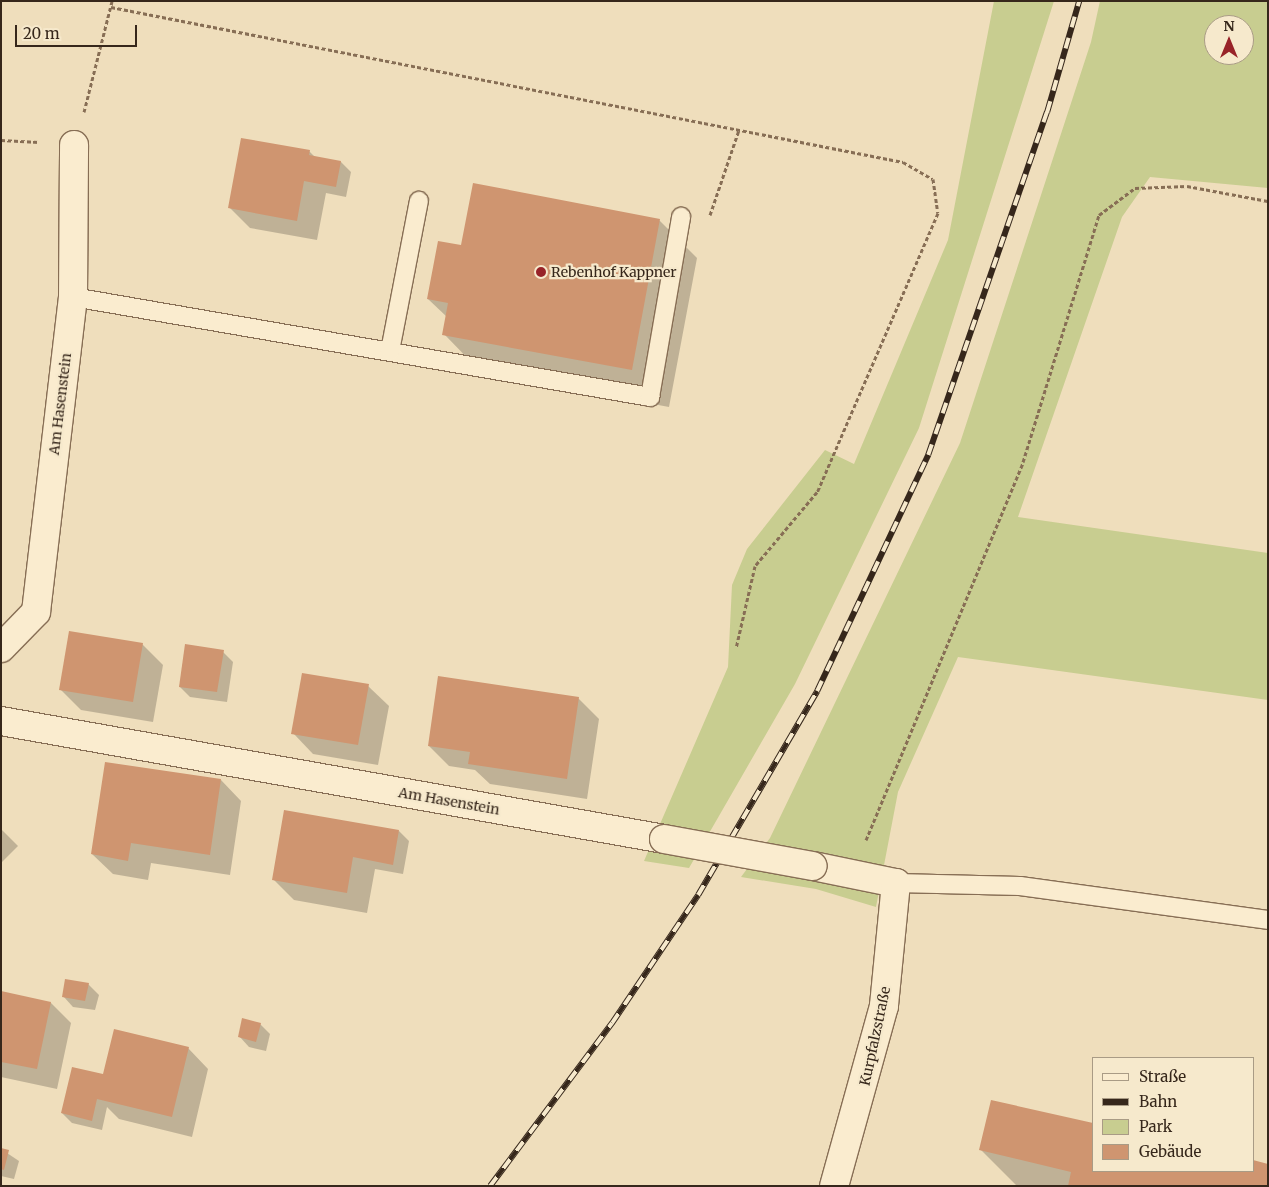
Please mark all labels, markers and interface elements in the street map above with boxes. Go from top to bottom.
scale bar [18,15,140,47]
north arrow [1204,15,1254,65]
text: N [1223,17,1235,35]
text: 20 m [23,24,60,43]
place label: Rebenhof Kappner [551,264,677,280]
marker: Rebenhof Kappner [535,266,547,278]
street label: Am Hasenstein [45,352,75,456]
street label: Am Hasenstein [397,784,501,818]
street label: Kurpfalzstraße [856,985,894,1087]
legend [1092,1057,1254,1172]
text: Straße [1139,1067,1186,1086]
text: Bahn [1139,1092,1177,1111]
text: Park [1139,1117,1172,1136]
text: Gebäude [1139,1142,1201,1161]

